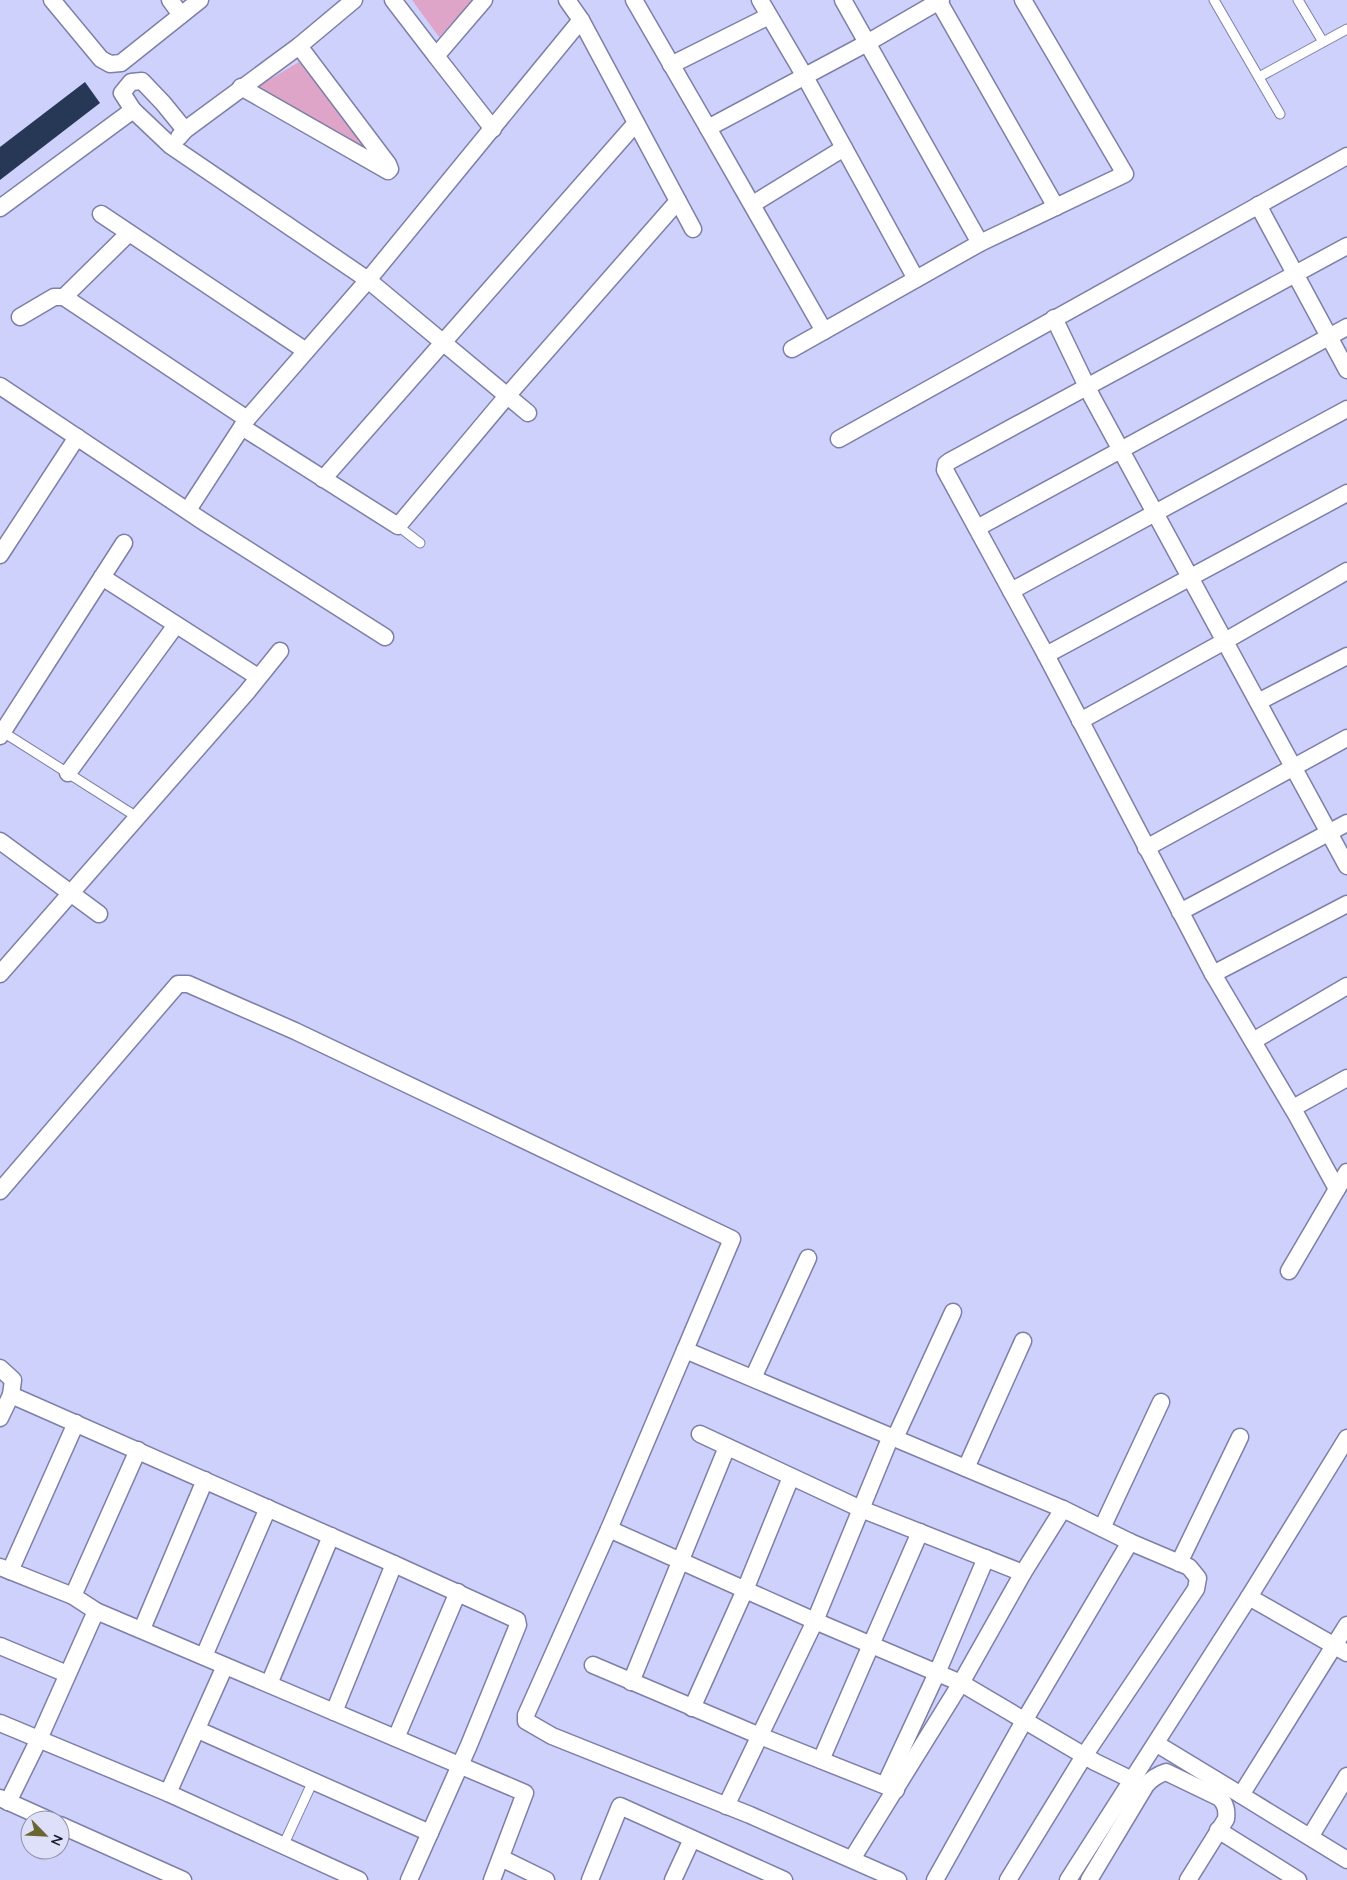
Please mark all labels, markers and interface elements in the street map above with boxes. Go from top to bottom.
north arrow [20,1810,70,1860]
text: N [47,1832,67,1849]

